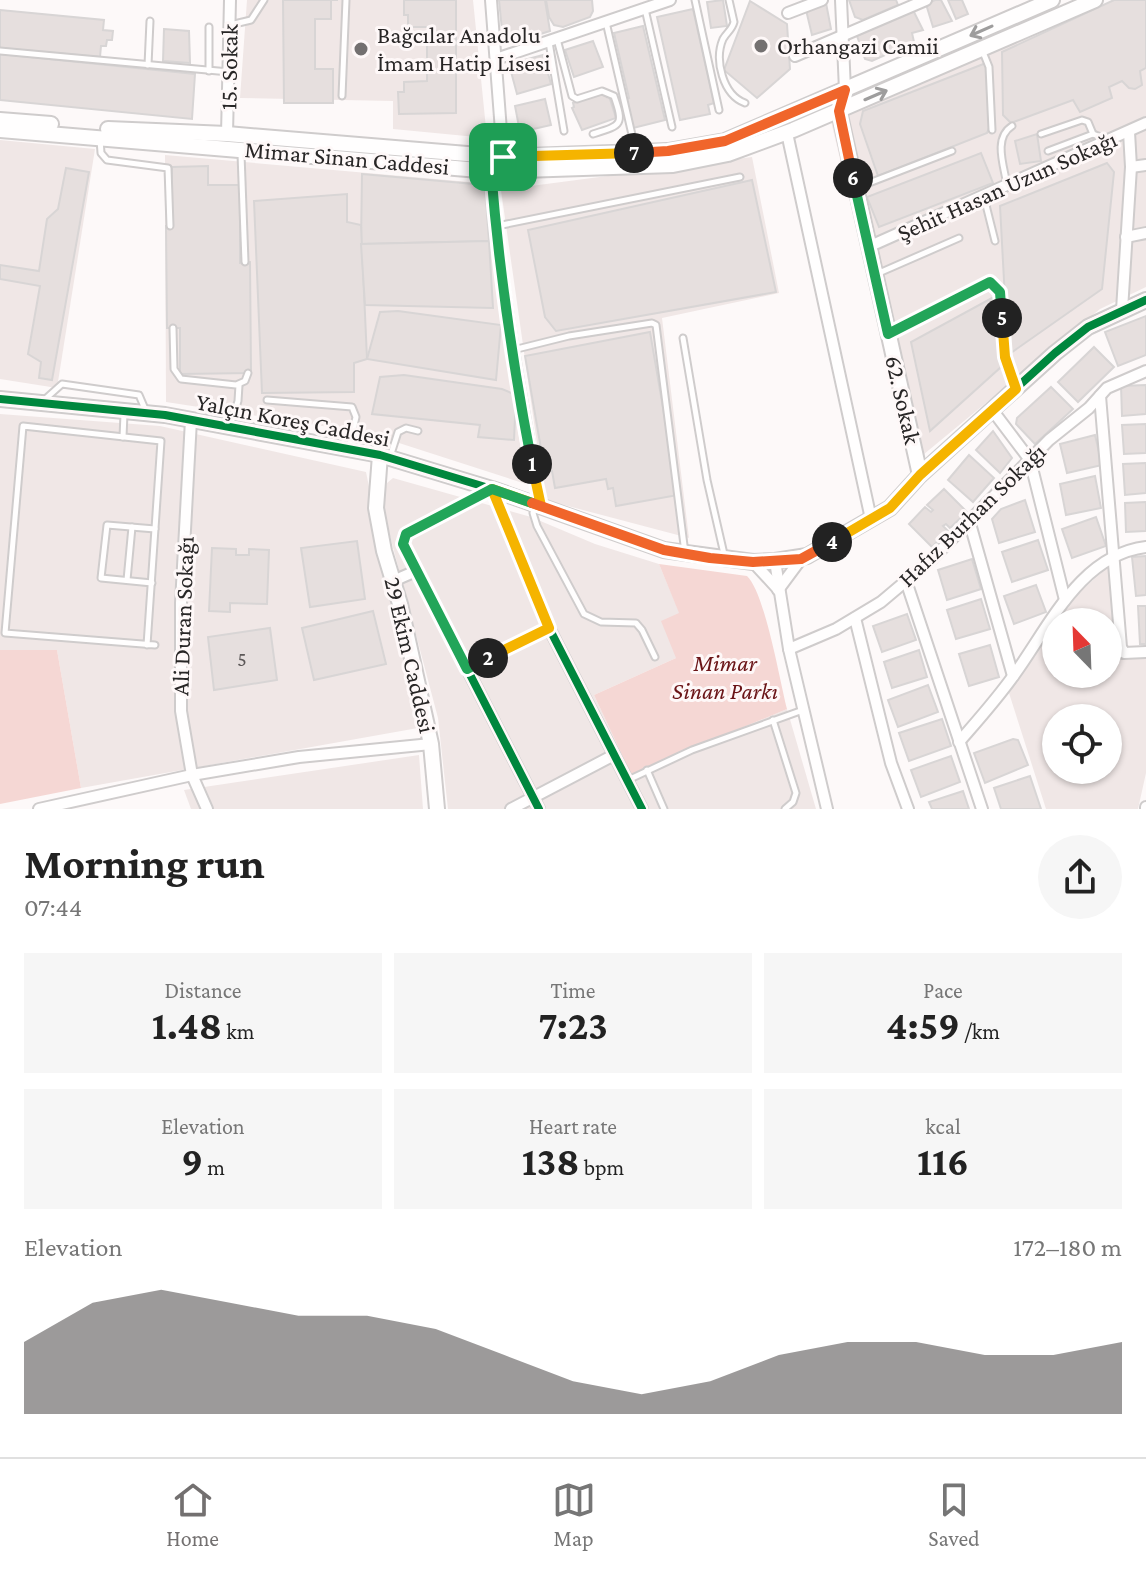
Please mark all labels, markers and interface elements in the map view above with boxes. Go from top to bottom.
place label: Bağcılar Anadolu İmam Hatip Lisesi [377,21,551,76]
street label: 15. Sokak [214,23,243,110]
one-way arrow [969,25,993,40]
place label: Orhangazi Camii [777,32,939,59]
marker: Orhangazi Camii [752,37,770,55]
marker: Bağcılar Anadolu İmam Hatip Lisesi [352,40,370,58]
one-way arrow [863,86,887,101]
pin [469,123,537,191]
street label: Şehit Hasan Uzun Sokağı [893,125,1121,246]
pin: 7 [614,133,654,173]
street label: Mimar Sinan Caddesi [244,135,450,180]
icon: arrive [481,135,525,179]
text: 7 [629,140,639,165]
pin: 6 [833,158,873,198]
text: 6 [847,165,859,190]
pin: 5 [982,298,1022,338]
text: 5 [997,305,1007,330]
street label: 62. Sokak [880,353,927,447]
street label: Yalçın Koreş Caddesi [194,387,392,452]
street label: Hafız Burhan Sokağı [892,438,1051,592]
pin: 1 [512,444,552,484]
text: 1 [528,451,536,476]
pin: 4 [812,522,852,562]
text: 4 [826,529,838,554]
street label: Ali Duran Sokağı [166,536,199,696]
street label: 29 Ekim Caddesi [379,574,442,736]
north arrow [1042,608,1122,688]
map controls [1042,608,1122,784]
pin: 2 [468,638,508,678]
text: 2 [482,645,494,670]
house number: 5 [237,648,247,670]
park label: Mimar Sinan Parkı [672,649,778,704]
button: locate [1042,704,1122,784]
button: share [1038,835,1122,919]
text: Morning run [24,839,265,887]
text: 07:44 [24,893,82,922]
text: Distance [165,978,241,1003]
text: Time [550,978,596,1003]
text: Pace [923,978,963,1003]
text: 1.48 [152,1003,222,1048]
text: 7:23 [538,1003,608,1048]
text: 4:59 [886,1003,960,1048]
text: km [222,1019,254,1044]
text: /km [960,1019,1000,1044]
text: Elevation [161,1114,245,1139]
text: Heart rate [529,1114,617,1139]
text: kcal [925,1114,961,1139]
text: 9 [181,1139,203,1184]
text: 138 [522,1139,580,1184]
text: 116 [917,1139,969,1184]
text: m [203,1155,225,1180]
text: bpm [580,1155,624,1180]
text: Elevation [24,1233,122,1262]
text: 172–180 m [1013,1233,1122,1262]
tab: Home [166,1478,219,1551]
tab: Map [552,1478,596,1551]
tab: Saved [928,1478,980,1551]

